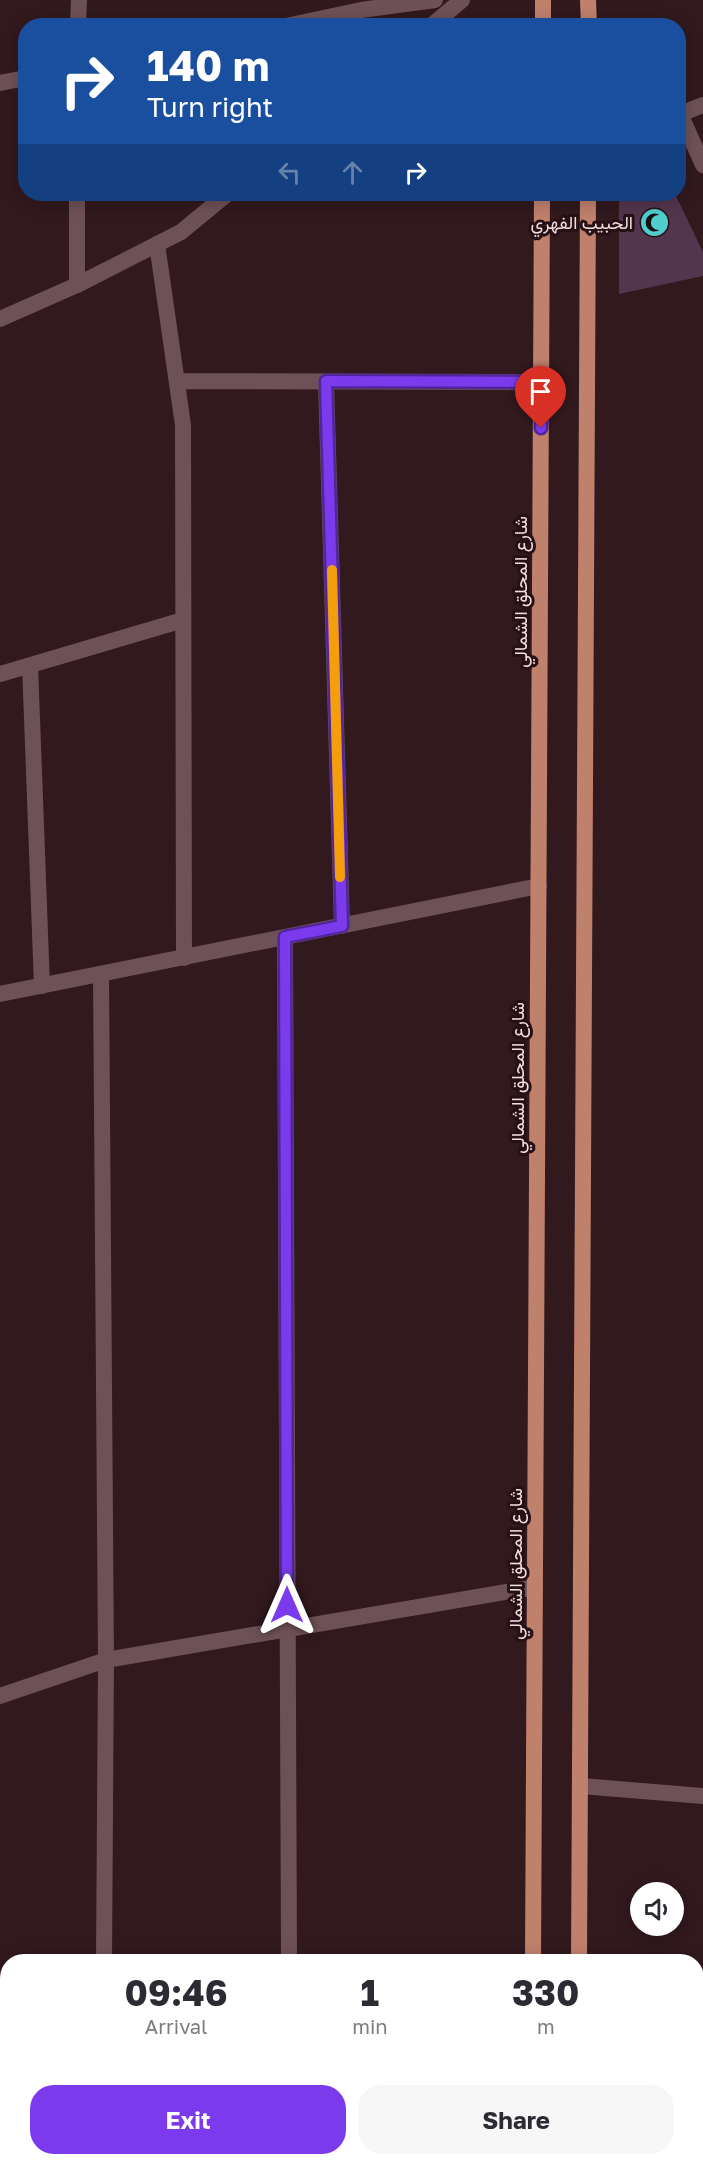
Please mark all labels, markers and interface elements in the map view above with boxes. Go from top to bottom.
text: 140 m [147,40,269,90]
icon: right [48,42,126,120]
text: Turn right [147,91,273,123]
icon: left [273,156,306,189]
icon: ahead [336,156,369,189]
icon: right [399,156,432,189]
mosque icon: الحبيب الفهري [638,207,670,239]
place label: الحبيب الفهري [530,211,633,238]
pin [515,366,566,428]
icon: arrive [524,375,557,408]
street label: شارع المحلق الشمالي [509,516,536,668]
street label: شارع المحلق الشمالي [506,1002,533,1154]
street label: شارع المحلق الشمالي [504,1488,531,1640]
position arrow [255,1573,319,1637]
map controls [630,1882,684,1936]
button: sound [630,1882,684,1936]
text: 09:46 [125,1971,228,2014]
text: 1 [361,1971,379,2014]
text: 330 [512,1971,579,2014]
text: Arrival [145,2014,207,2038]
text: min [352,2014,388,2038]
text: m [537,2014,555,2038]
button: Exit [30,2085,346,2154]
button: Share [358,2085,674,2154]

